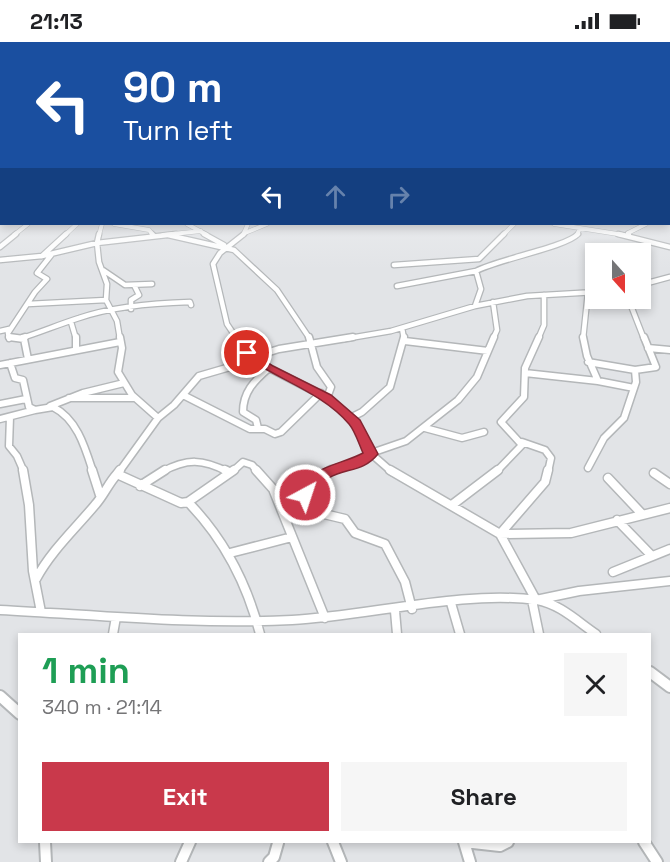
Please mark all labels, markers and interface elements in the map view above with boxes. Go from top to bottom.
text: 21:13 [30,7,83,35]
text: 90 m [123,61,223,114]
icon: left [24,66,102,144]
text: Turn left [123,113,233,148]
icon: left [256,180,289,213]
icon: ahead [319,180,352,213]
icon: right [382,180,415,213]
north arrow [585,243,651,309]
map controls [585,243,651,309]
pin [221,327,272,378]
icon: arrive [230,336,263,369]
position arrow [273,463,337,527]
text: 1 min [42,648,130,694]
button: close [564,653,627,716]
text: 340 m · 21:14 [42,694,162,720]
button: Exit [42,762,329,831]
button: Share [341,762,627,831]

